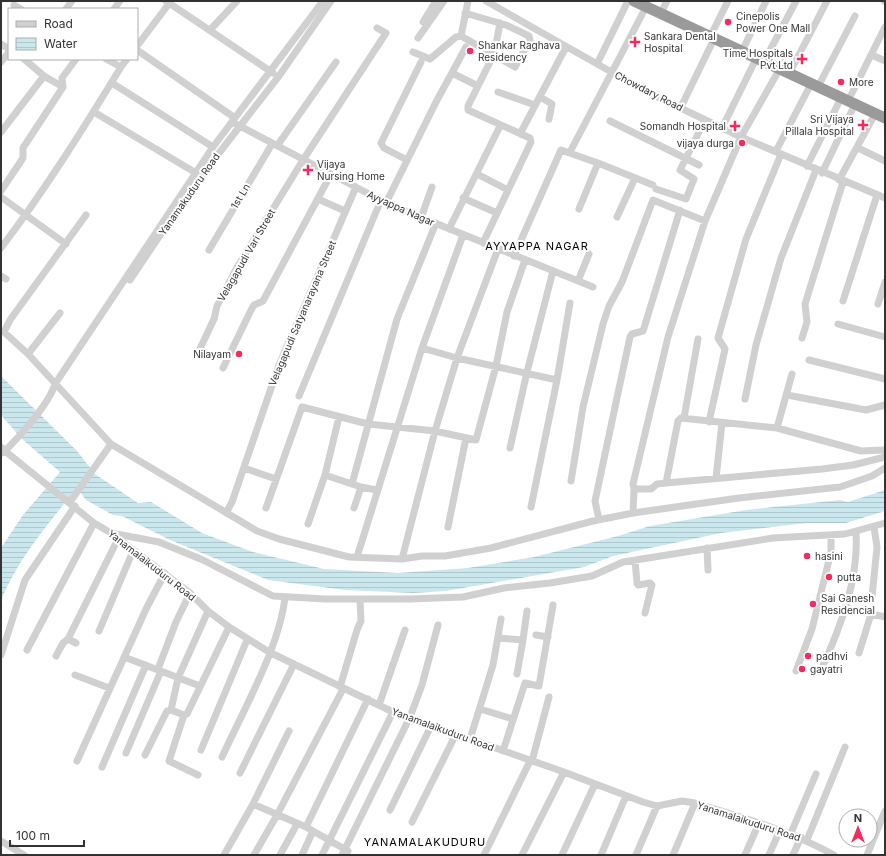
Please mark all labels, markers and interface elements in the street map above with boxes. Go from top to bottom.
legend [8,8,138,60]
place label: Cinepolis Power One Mall [736,10,810,34]
text: Road [44,16,73,31]
marker: Cinepolis Power One Mall [723,17,733,27]
place label: Sankara Dental Hospital [644,30,716,54]
text: Water [44,36,78,51]
marker: Sankara Dental Hospital [629,36,641,48]
place label: Shankar Raghava Residency [478,39,560,63]
marker: Shankar Raghava Residency [465,46,475,56]
place label: Time Hospitals Pvt Ltd [723,47,793,71]
marker: Time Hospitals Pvt Ltd [796,53,808,65]
street label: Chowdary Road [613,69,685,113]
place label: More [849,76,874,88]
marker: More [836,77,846,87]
place label: Sri Vijaya Pillala Hospital [785,113,854,137]
marker: Sri Vijaya Pillala Hospital [857,119,869,131]
place label: Somandh Hospital [640,120,726,132]
marker: Somandh Hospital [729,120,741,132]
place label: vijaya durga [677,137,734,149]
marker: vijaya durga [737,138,747,148]
street label: Yanamakuduru Road [156,151,222,237]
place label: Vijaya Nursing Home [317,158,385,182]
marker: Vijaya Nursing Home [302,164,314,176]
street label: 1st Ln [228,181,252,211]
street label: Ayyappa Nagar [365,188,437,228]
street label: Velagapudi Vari Street [215,206,278,303]
street label: Velagapudi Satyanarayana Street [266,238,338,387]
district label: AYYAPPA NAGAR [485,239,589,253]
place label: Nilayam [193,348,231,360]
marker: Nilayam [234,349,244,359]
street label: Yanamalaikuduru Road [106,527,198,603]
place label: hasini [815,550,843,562]
marker: hasini [802,551,812,561]
place label: putta [837,571,861,583]
marker: putta [824,572,834,582]
place label: Sai Ganesh Residencial [821,592,875,616]
marker: Sai Ganesh Residencial [808,599,818,609]
place label: padhvi [816,650,848,662]
marker: padhvi [803,651,813,661]
place label: gayatri [810,663,842,675]
marker: gayatri [797,664,807,674]
street label: Yanamalaikuduru Road [390,705,496,753]
street label: Yanamalaikuduru Road [696,799,802,843]
north arrow [838,808,878,848]
text: N [854,811,862,825]
scale bar [10,822,84,848]
text: 100 m [16,828,50,843]
district label: YANAMALAKUDURU [364,835,486,849]

